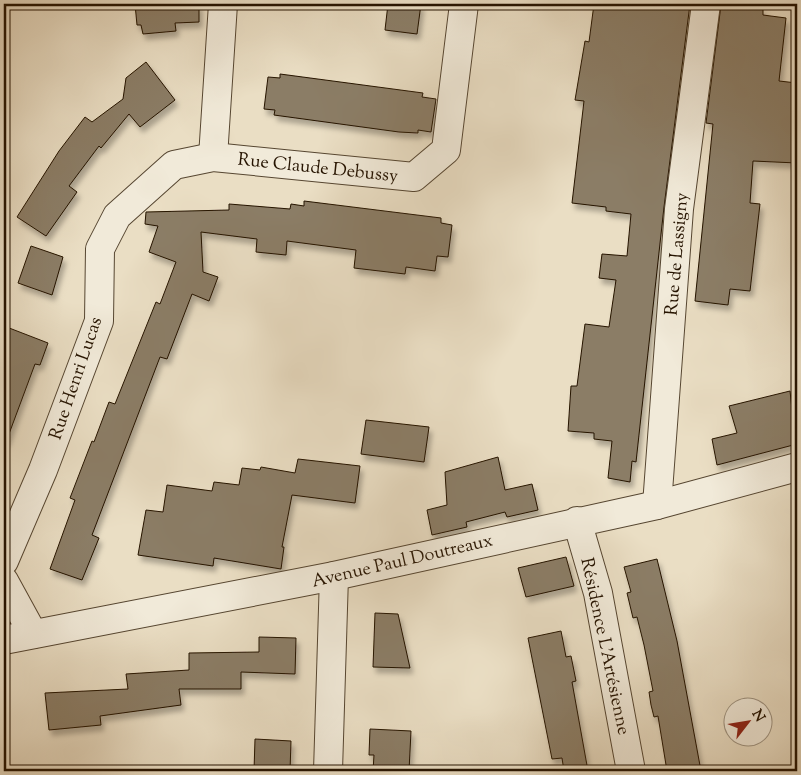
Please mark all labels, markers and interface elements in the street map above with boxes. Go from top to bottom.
street label: Rue Claude Debussy [236,148,399,190]
street label: Rue de Lassigny [660,192,696,317]
street label: Rue Henri Lucas [44,314,110,444]
street label: Avenue Paul Doutreaux [309,528,496,595]
street label: Résidence L'Artésienne [573,555,636,737]
north arrow [724,698,774,748]
text: N [746,706,769,726]

